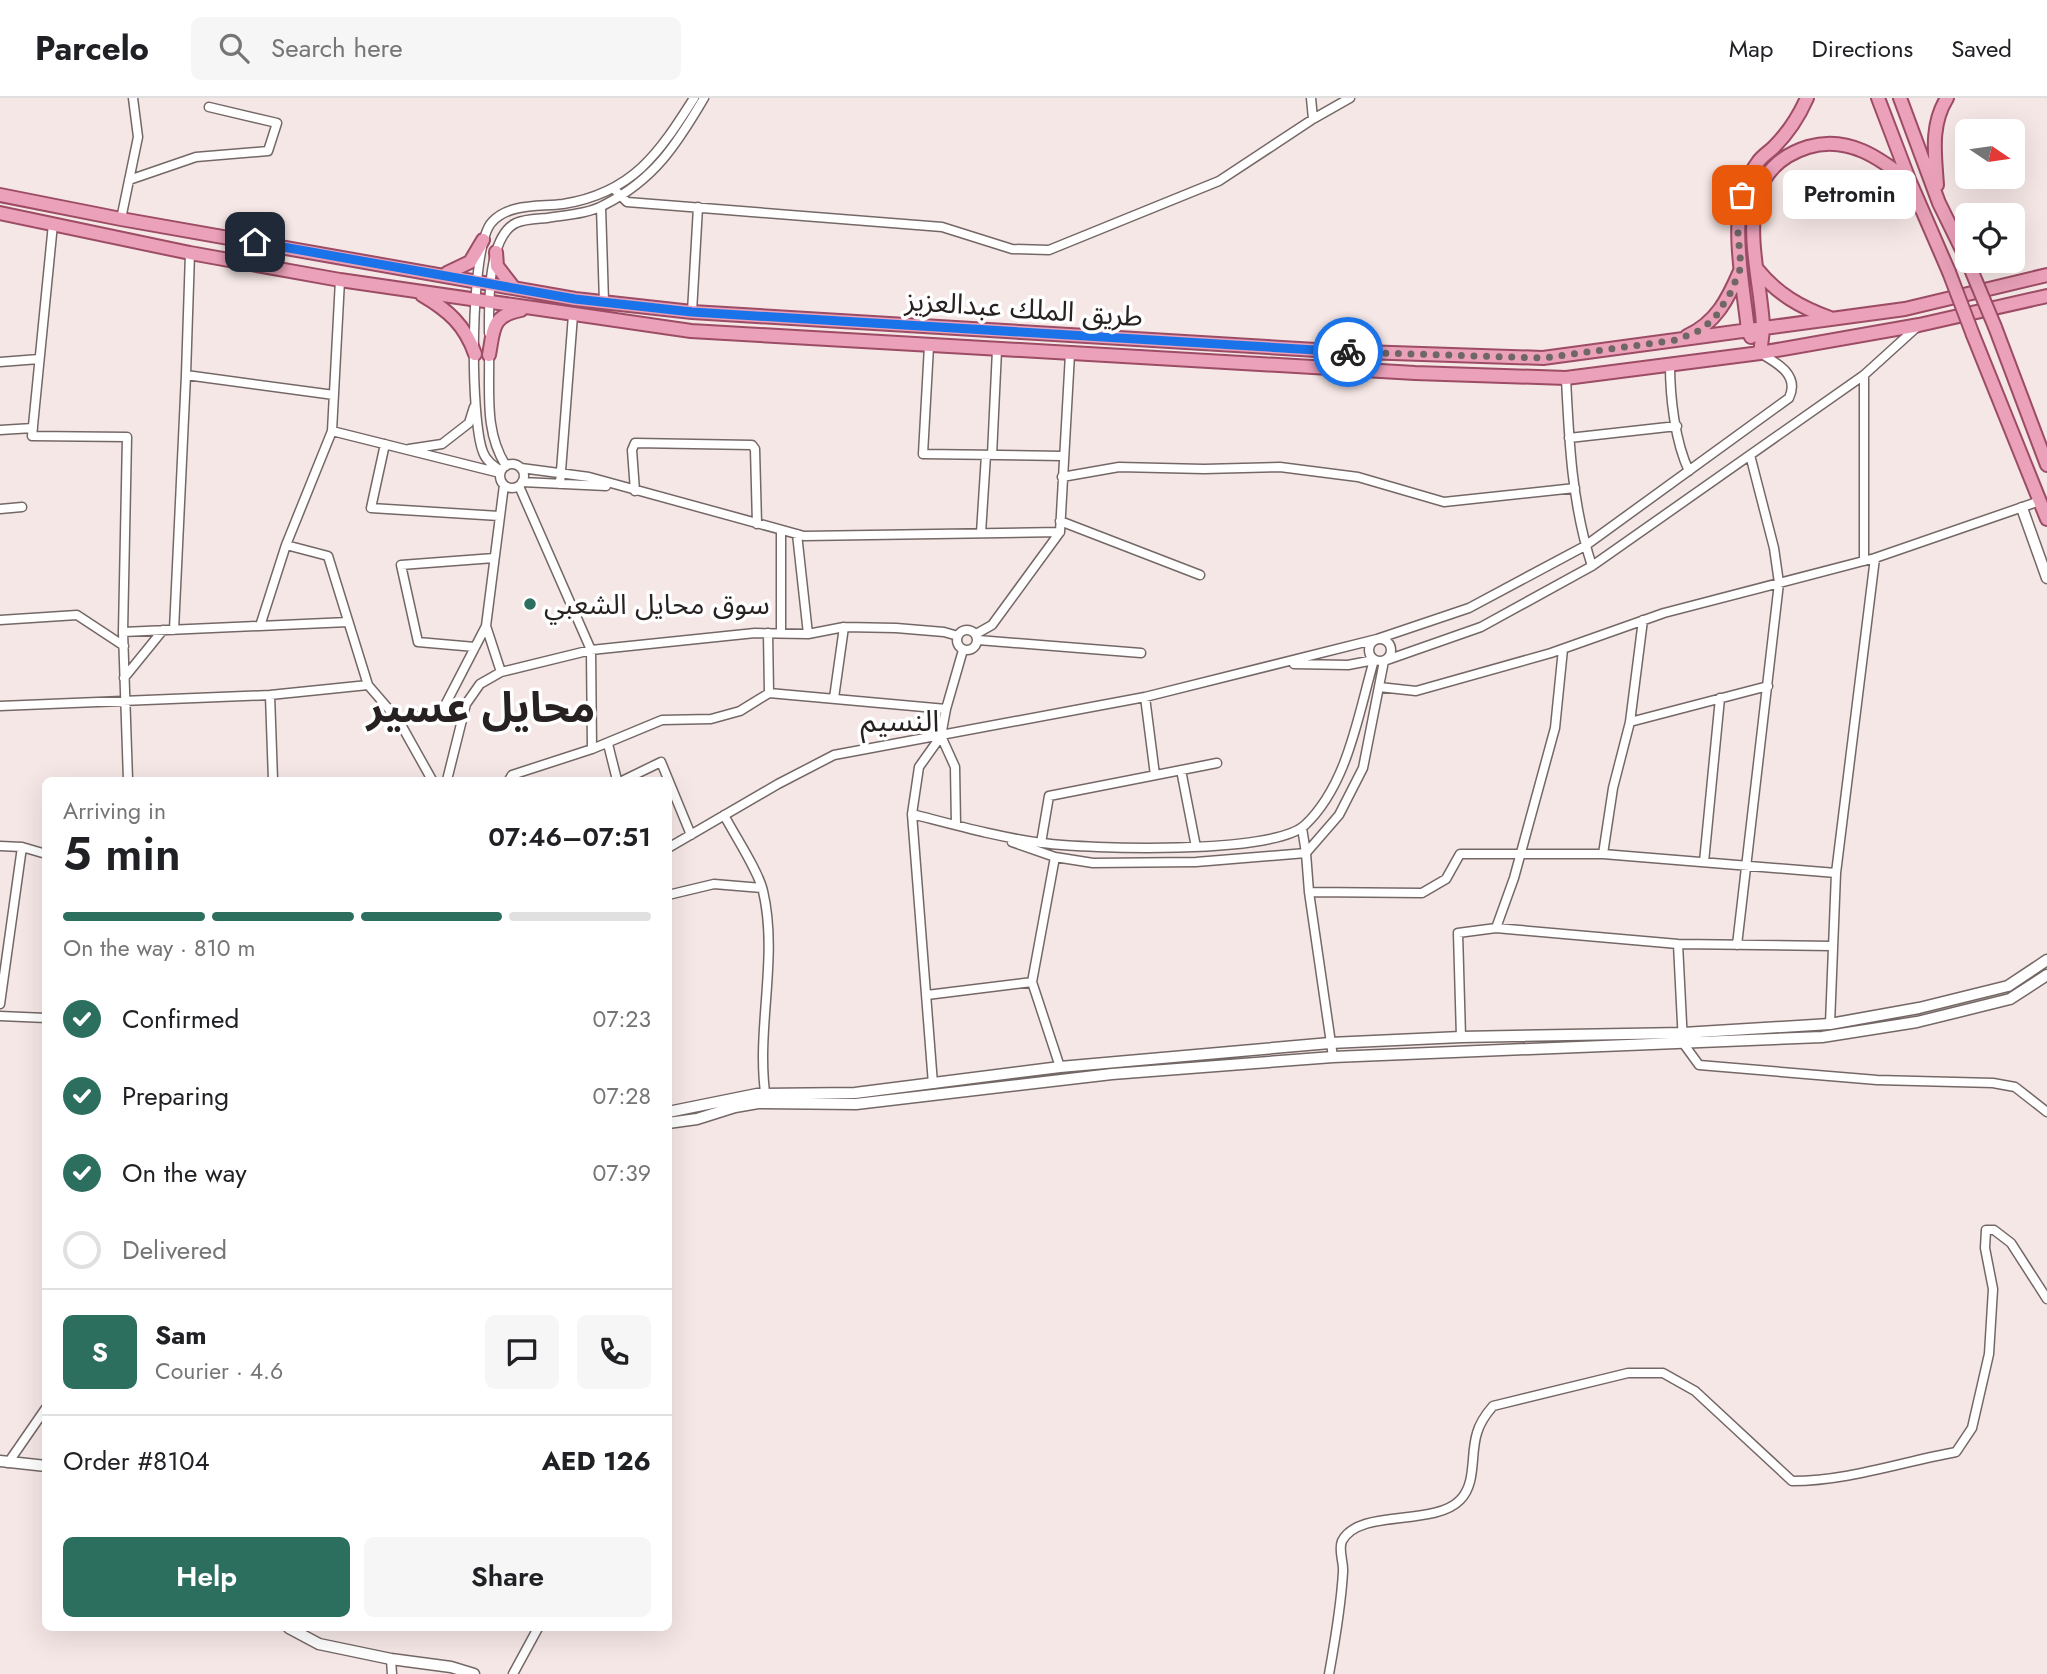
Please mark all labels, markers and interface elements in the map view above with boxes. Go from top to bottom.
search box [191,17,681,80]
text: Parcelo [35,25,149,72]
icon: search [215,29,253,67]
text: Search here [271,29,403,67]
text: Map [1729,31,1774,66]
text: Directions [1812,31,1913,66]
text: Saved [1951,31,2012,66]
north arrow [1955,119,2025,189]
map controls [1955,119,2025,273]
pin [1712,165,1772,225]
callout: Petromin [1784,170,1917,220]
icon: bag [1723,176,1761,214]
text: Petromin [1803,177,1896,211]
button: locate [1955,203,2025,273]
pin [225,212,285,272]
icon: home [236,223,274,261]
street label: طريق الملك عبدالعزيز [903,280,1144,337]
courier [1313,317,1383,387]
icon: bike [1329,333,1367,371]
place label: سوق محايل الشعبي [544,584,770,625]
marker: سوق محايل الشعبي [522,596,538,612]
district label: محايل عسير [365,677,595,738]
district label: النسيم [861,699,939,744]
text: Arriving in [63,794,166,828]
text: 07:46–07:51 [488,818,651,856]
text: 5 min [63,821,181,887]
text: On the way · 810 m [63,931,255,965]
icon: check [63,1000,101,1038]
text: Confirmed [122,1000,239,1038]
text: 07:23 [593,1002,651,1036]
icon: check [63,1077,101,1115]
text: Preparing [122,1077,229,1115]
text: 07:28 [593,1079,651,1113]
icon: check [63,1154,101,1192]
text: On the way [122,1154,247,1192]
text: 07:39 [592,1156,651,1190]
text: Delivered [122,1231,227,1269]
button: chat [485,1315,559,1389]
button: phone [577,1315,651,1389]
text: Sam [155,1316,207,1354]
text: S [92,1333,108,1371]
text: Courier · 4.6 [155,1354,283,1388]
text: Order #8104 [63,1442,210,1480]
text: AED 126 [542,1442,651,1480]
button: Help [63,1537,350,1617]
button: Share [364,1537,651,1617]

